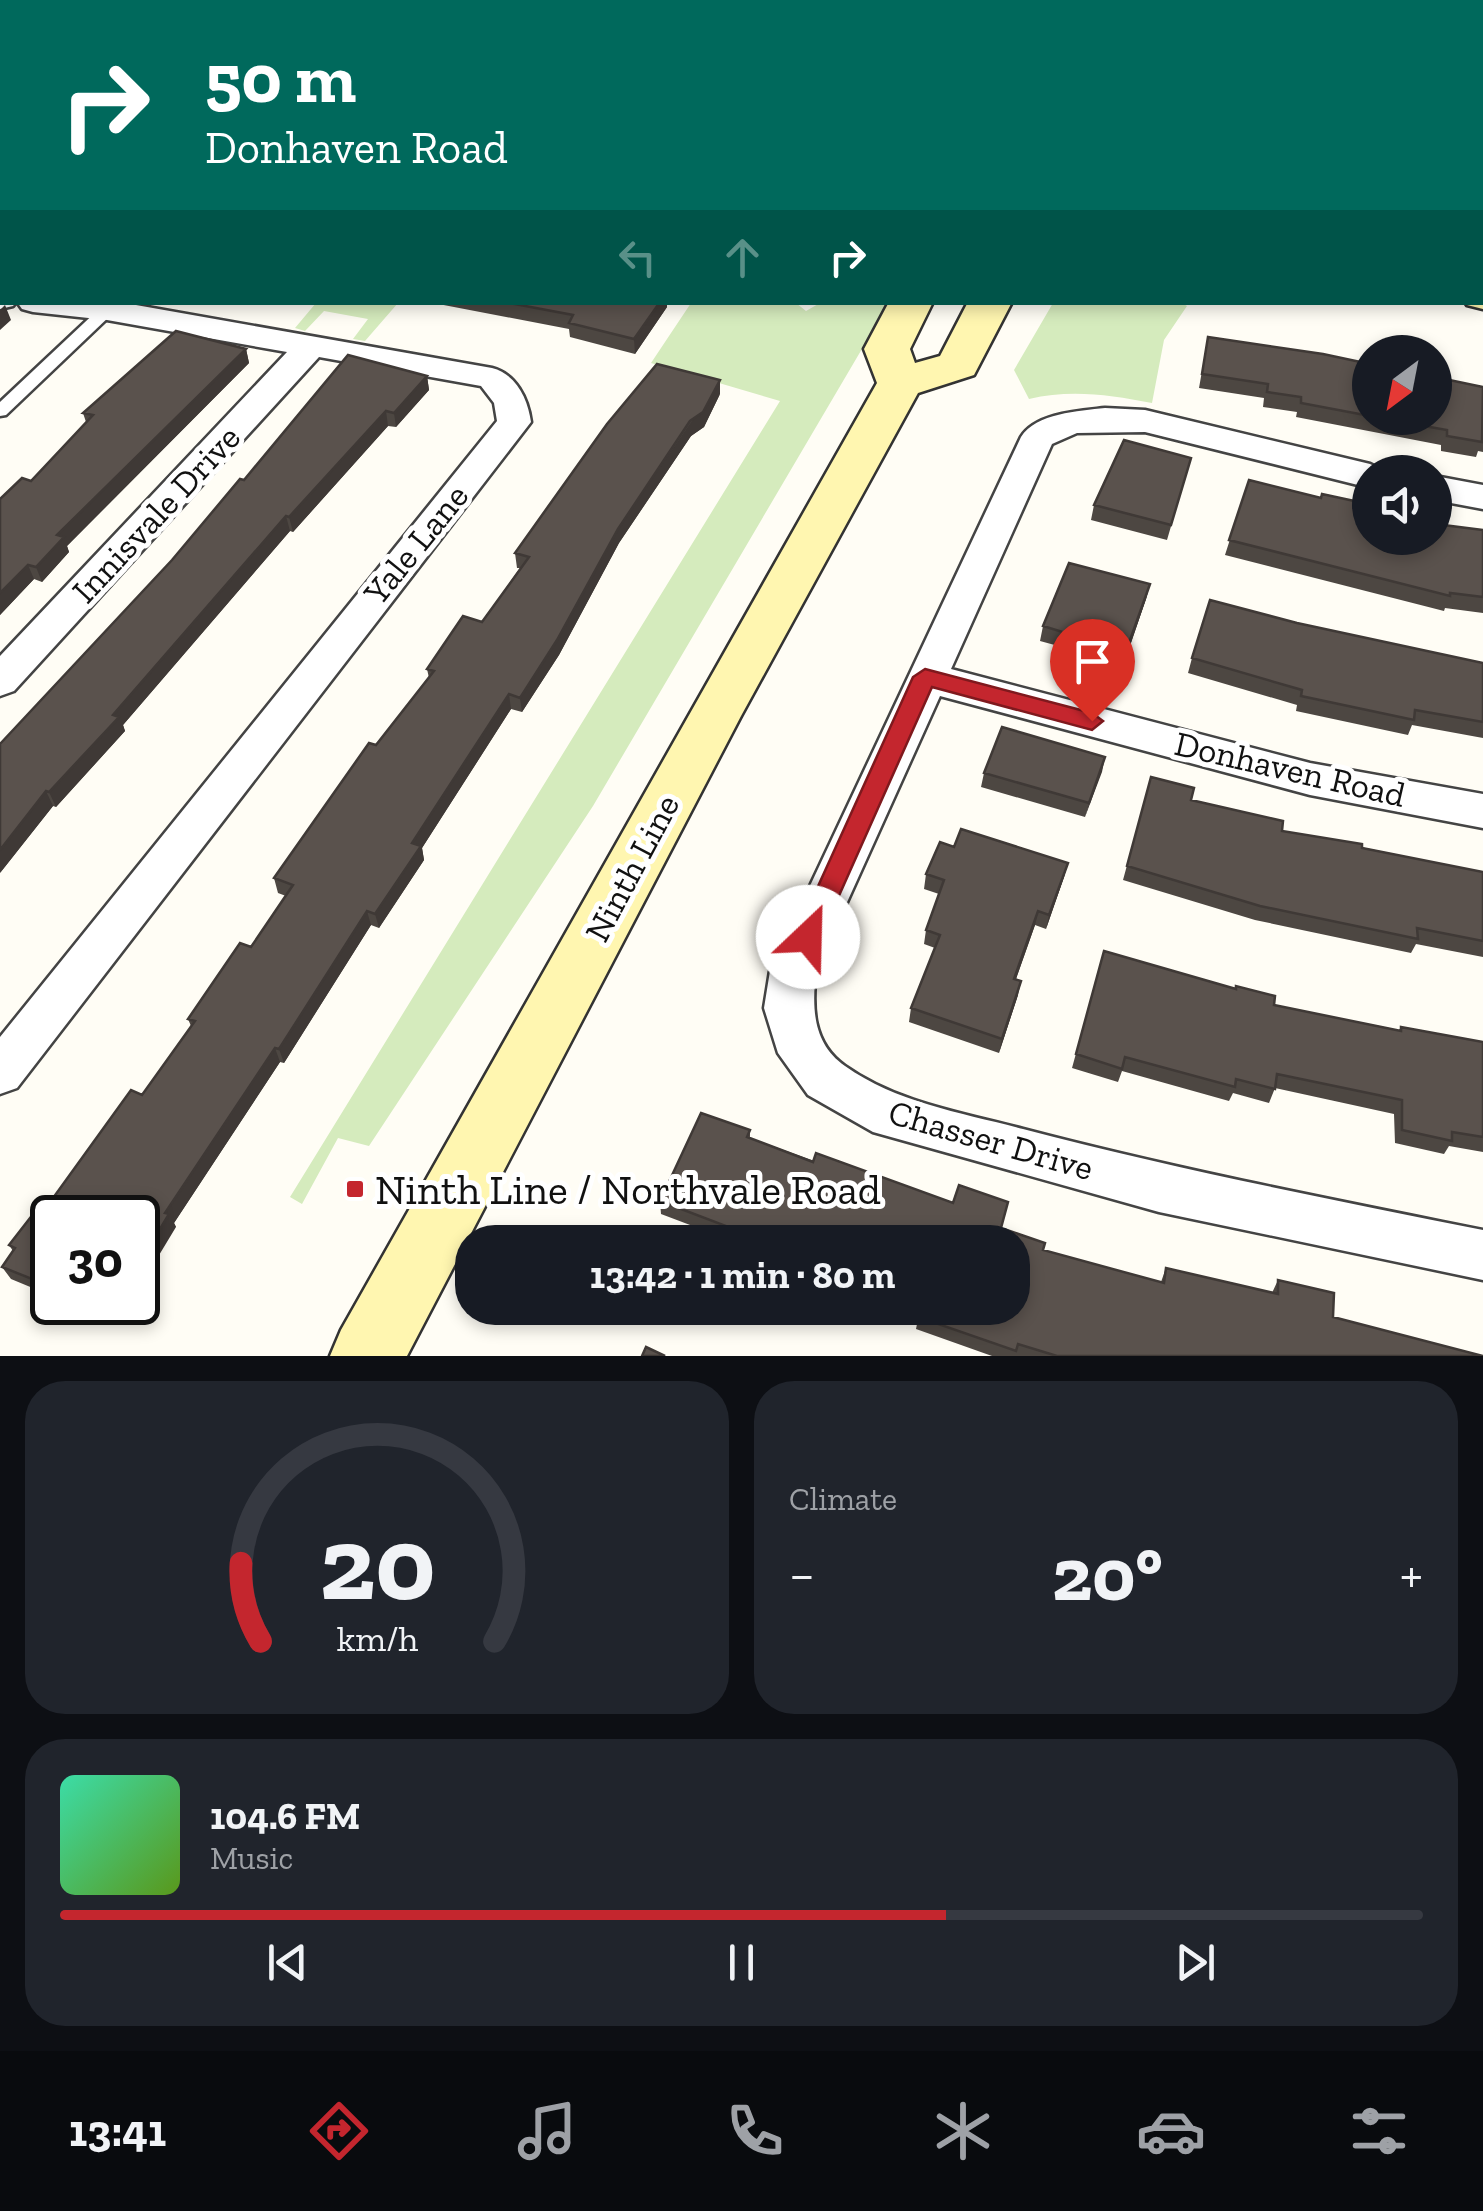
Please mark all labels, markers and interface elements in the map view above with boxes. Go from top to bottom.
text: 50 m [205,36,356,120]
icon: right [40,40,170,170]
text: Donhaven Road [205,121,508,175]
icon: left [610,230,665,285]
icon: ahead [715,230,770,285]
icon: right [820,230,875,285]
north arrow [1352,335,1452,435]
map controls [1352,335,1452,555]
street label: Innisvale Drive [63,417,249,611]
button: sound [1352,455,1452,555]
street label: Yale Lane [354,476,477,613]
pin [1050,619,1135,722]
icon: arrive [1065,634,1120,689]
street label: Donhaven Road [1171,722,1409,816]
street label: Ninth Line [576,787,688,949]
position arrow [756,885,860,989]
street label: Chasser Drive [884,1091,1098,1189]
place label: Ninth Line / Northvale Road [375,1164,881,1215]
marker: Ninth Line / Northvale Road [344,1178,366,1200]
speed limit sign: 30 [30,1195,160,1325]
text: 13:42 · 1 min · 80 m [590,1252,895,1298]
text: Climate [789,1480,897,1518]
text: 20 [319,1501,435,1626]
text: 20° [1052,1529,1163,1619]
text: − [789,1541,815,1607]
text: + [1400,1541,1423,1607]
text: km/h [336,1617,418,1660]
text: 104.6 FM [210,1793,360,1839]
text: Music [210,1839,293,1877]
icon: previous [260,1935,315,1990]
icon: pause [714,1935,769,1990]
icon: next [1168,1935,1223,1990]
icon: directions [304,2096,374,2166]
icon: music [512,2096,582,2166]
icon: phone [720,2096,790,2166]
icon: climate [928,2096,998,2166]
icon: car [1136,2096,1206,2166]
icon: filters [1344,2096,1414,2166]
text: 13:41 [69,2104,166,2158]

